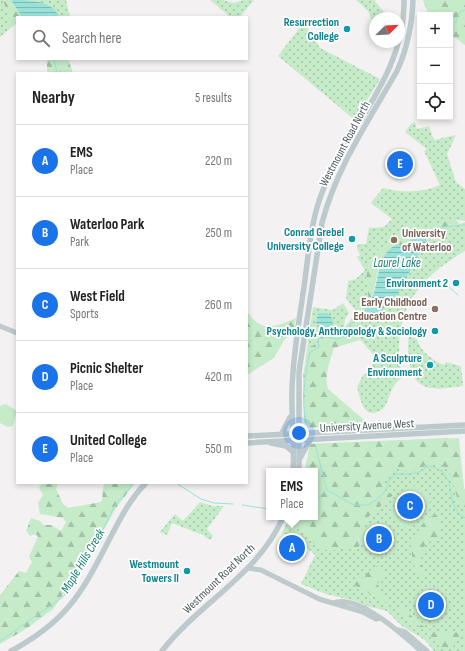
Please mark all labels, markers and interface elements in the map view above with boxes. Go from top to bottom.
north arrow [369,12,405,48]
map controls [417,12,453,120]
button: + [417,12,453,48]
place label: Resurrection College [284,15,339,44]
search box [16,16,248,60]
marker: Resurrection College [342,24,352,34]
icon: search [30,27,52,49]
text: Search here [62,29,122,48]
button: − [417,48,453,84]
button: locate [417,84,453,120]
text: Nearby [32,88,75,108]
text: 5 results [195,90,232,106]
street label: Westmount Road North [316,99,374,189]
text: EMS [70,143,93,162]
pin: E [387,149,413,179]
text: A [42,153,48,169]
text: 220 m [205,153,232,169]
text: Place [70,162,93,178]
text: Waterloo Park [70,215,144,234]
text: B [42,225,48,241]
text: 250 m [205,225,232,241]
place label: Conrad Grebel University College [267,225,344,254]
place label: University of Waterloo [402,226,451,255]
text: Park [70,234,89,250]
marker: Conrad Grebel University College [347,234,357,244]
marker: University of Waterloo [389,235,399,245]
water label: Laurel Lake [373,255,421,271]
place label: Environment 2 [386,276,448,291]
marker: Environment 2 [451,278,461,288]
text: West Field [70,287,125,306]
place label: Early Childhood Education Centre [353,295,427,324]
text: C [42,297,48,313]
text: 260 m [205,297,232,313]
marker: Early Childhood Education Centre [430,304,440,314]
text: Sports [70,306,99,322]
place label: Psychology, Anthropology & Sociology [267,324,427,339]
marker: Psychology, Anthropology & Sociology [430,326,440,336]
place label: A Sculpture Environment [367,351,422,380]
text: Picnic Shelter [70,359,143,378]
marker: A Sculpture Environment [425,360,435,370]
text: D [42,369,48,385]
text: 420 m [205,369,232,385]
text: Place [70,378,93,394]
street label: University Avenue West [319,416,415,436]
your location [289,423,309,443]
text: United College [70,431,147,450]
text: E [42,441,48,457]
text: 550 m [205,441,232,457]
text: Place [70,450,93,466]
popup [266,468,318,520]
text: EMS [280,477,303,496]
pin: C [397,491,423,521]
text: Place [280,496,304,512]
pin: B [366,524,392,554]
water label: Maple Hills Creek [58,525,109,596]
pin: A [279,533,305,563]
street label: Westmount Road North [180,541,258,617]
place label: Westmount Towers II [129,557,179,586]
marker: Westmount Towers II [182,566,192,576]
pin: D [418,590,444,620]

